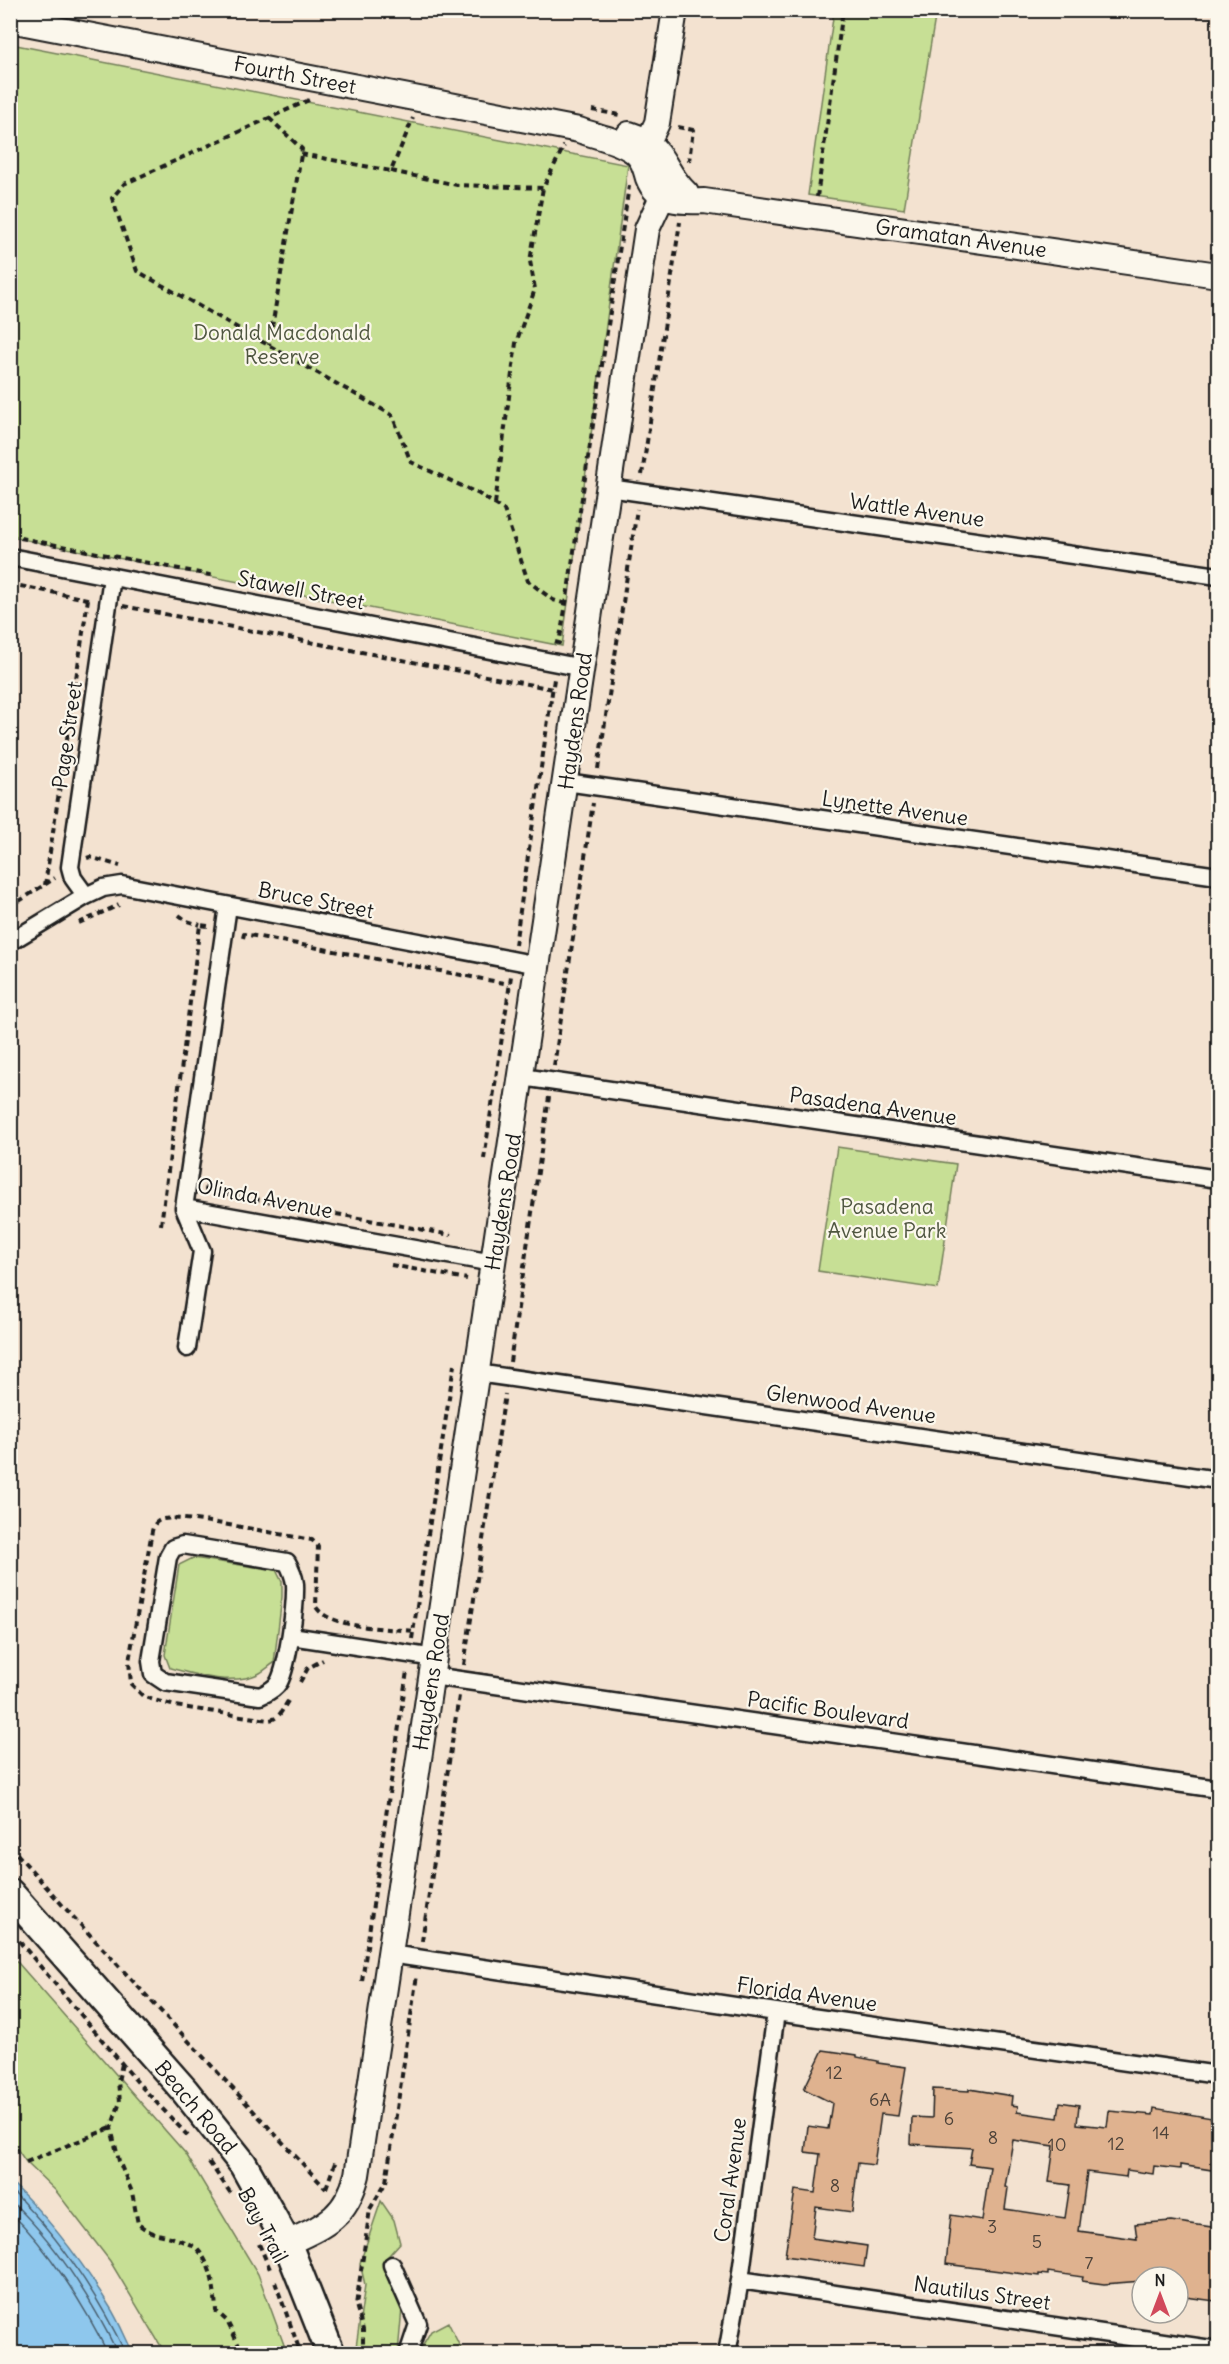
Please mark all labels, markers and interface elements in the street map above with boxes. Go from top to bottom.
street label: Fourth Street [232,50,358,100]
street label: Gramatan Avenue [874,213,1048,263]
park label: Donald Macdonald Reserve [193,319,371,370]
street label: Wattle Avenue [848,487,986,533]
street label: Stawell Street [235,564,367,616]
street label: Haydens Road [552,651,598,791]
street label: Page Street [46,680,88,790]
street label: Lynette Avenue [820,784,970,832]
street label: Bruce Street [256,876,376,924]
street label: Pasadena Avenue [788,1081,958,1131]
street label: Haydens Road [479,1132,527,1272]
street label: Olinda Avenue [195,1172,335,1224]
park label: Pasadena Avenue Park [828,1193,946,1244]
street label: Glenwood Avenue [764,1379,938,1429]
street label: Haydens Road [407,1612,455,1752]
street label: Pacific Boulevard [745,1685,911,1735]
street label: Florida Avenue [735,1971,879,2017]
street label: Beach Road [149,2055,243,2159]
house number: 12 [825,2061,843,2084]
house number: 6A [869,2088,891,2111]
house number: 6 [944,2107,954,2130]
street label: Coral Avenue [708,2116,752,2244]
house number: 14 [1152,2121,1170,2144]
house number: 8 [988,2126,998,2149]
house number: 12 [1107,2132,1125,2155]
house number: 10 [1048,2133,1067,2156]
house number: 8 [830,2174,840,2197]
street label: Bay Trail [232,2183,294,2267]
house number: 3 [987,2215,997,2238]
house number: 5 [1032,2230,1042,2253]
house number: 7 [1085,2251,1094,2274]
north arrow [1130,2265,1190,2325]
street label: Nautilus Street [912,2270,1052,2316]
text: N [1154,2270,1166,2290]

